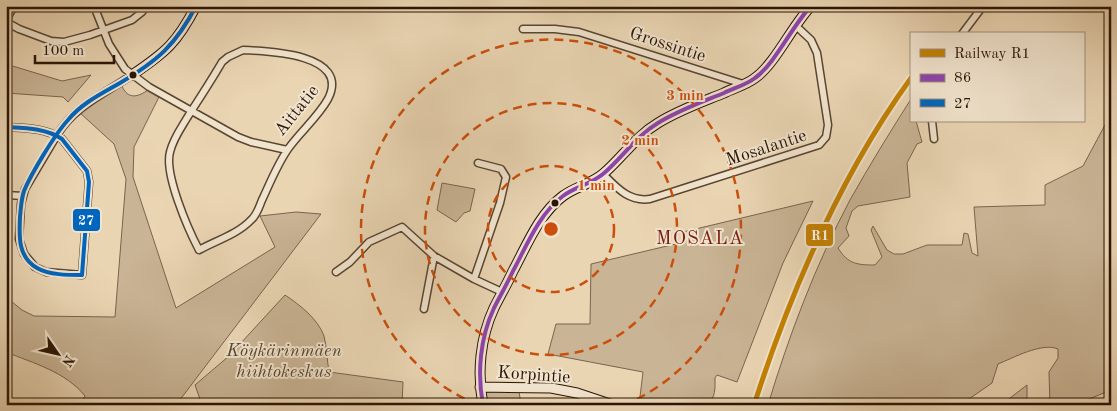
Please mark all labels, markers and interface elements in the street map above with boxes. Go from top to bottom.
street label: Grossintie [627,24,708,66]
scale bar [35,32,114,64]
legend [910,32,1084,122]
text: 100 m [42,44,84,59]
text: Railway R1 [954,47,1030,62]
unlabelled marker [128,70,138,80]
text: 86 [954,71,971,86]
street label: Aittatie [271,82,323,139]
text: 3 min [666,89,704,104]
text: 27 [954,97,971,112]
street label: Mosalantie [724,126,809,169]
text: 2 min [621,134,659,149]
text: 1 min [577,179,615,194]
unlabelled marker [550,198,560,208]
line badge: 27 [72,208,101,232]
text: 27 [78,214,94,228]
centre of rings [542,220,560,238]
line badge: R1 [805,223,834,247]
text: R1 [811,229,829,243]
district label: MOSALA [656,230,744,249]
north arrow [32,328,82,378]
park label: Köykärinmäen hiihtokeskus [225,342,342,381]
text: N [59,352,77,369]
street label: Korpintie [497,363,571,387]

